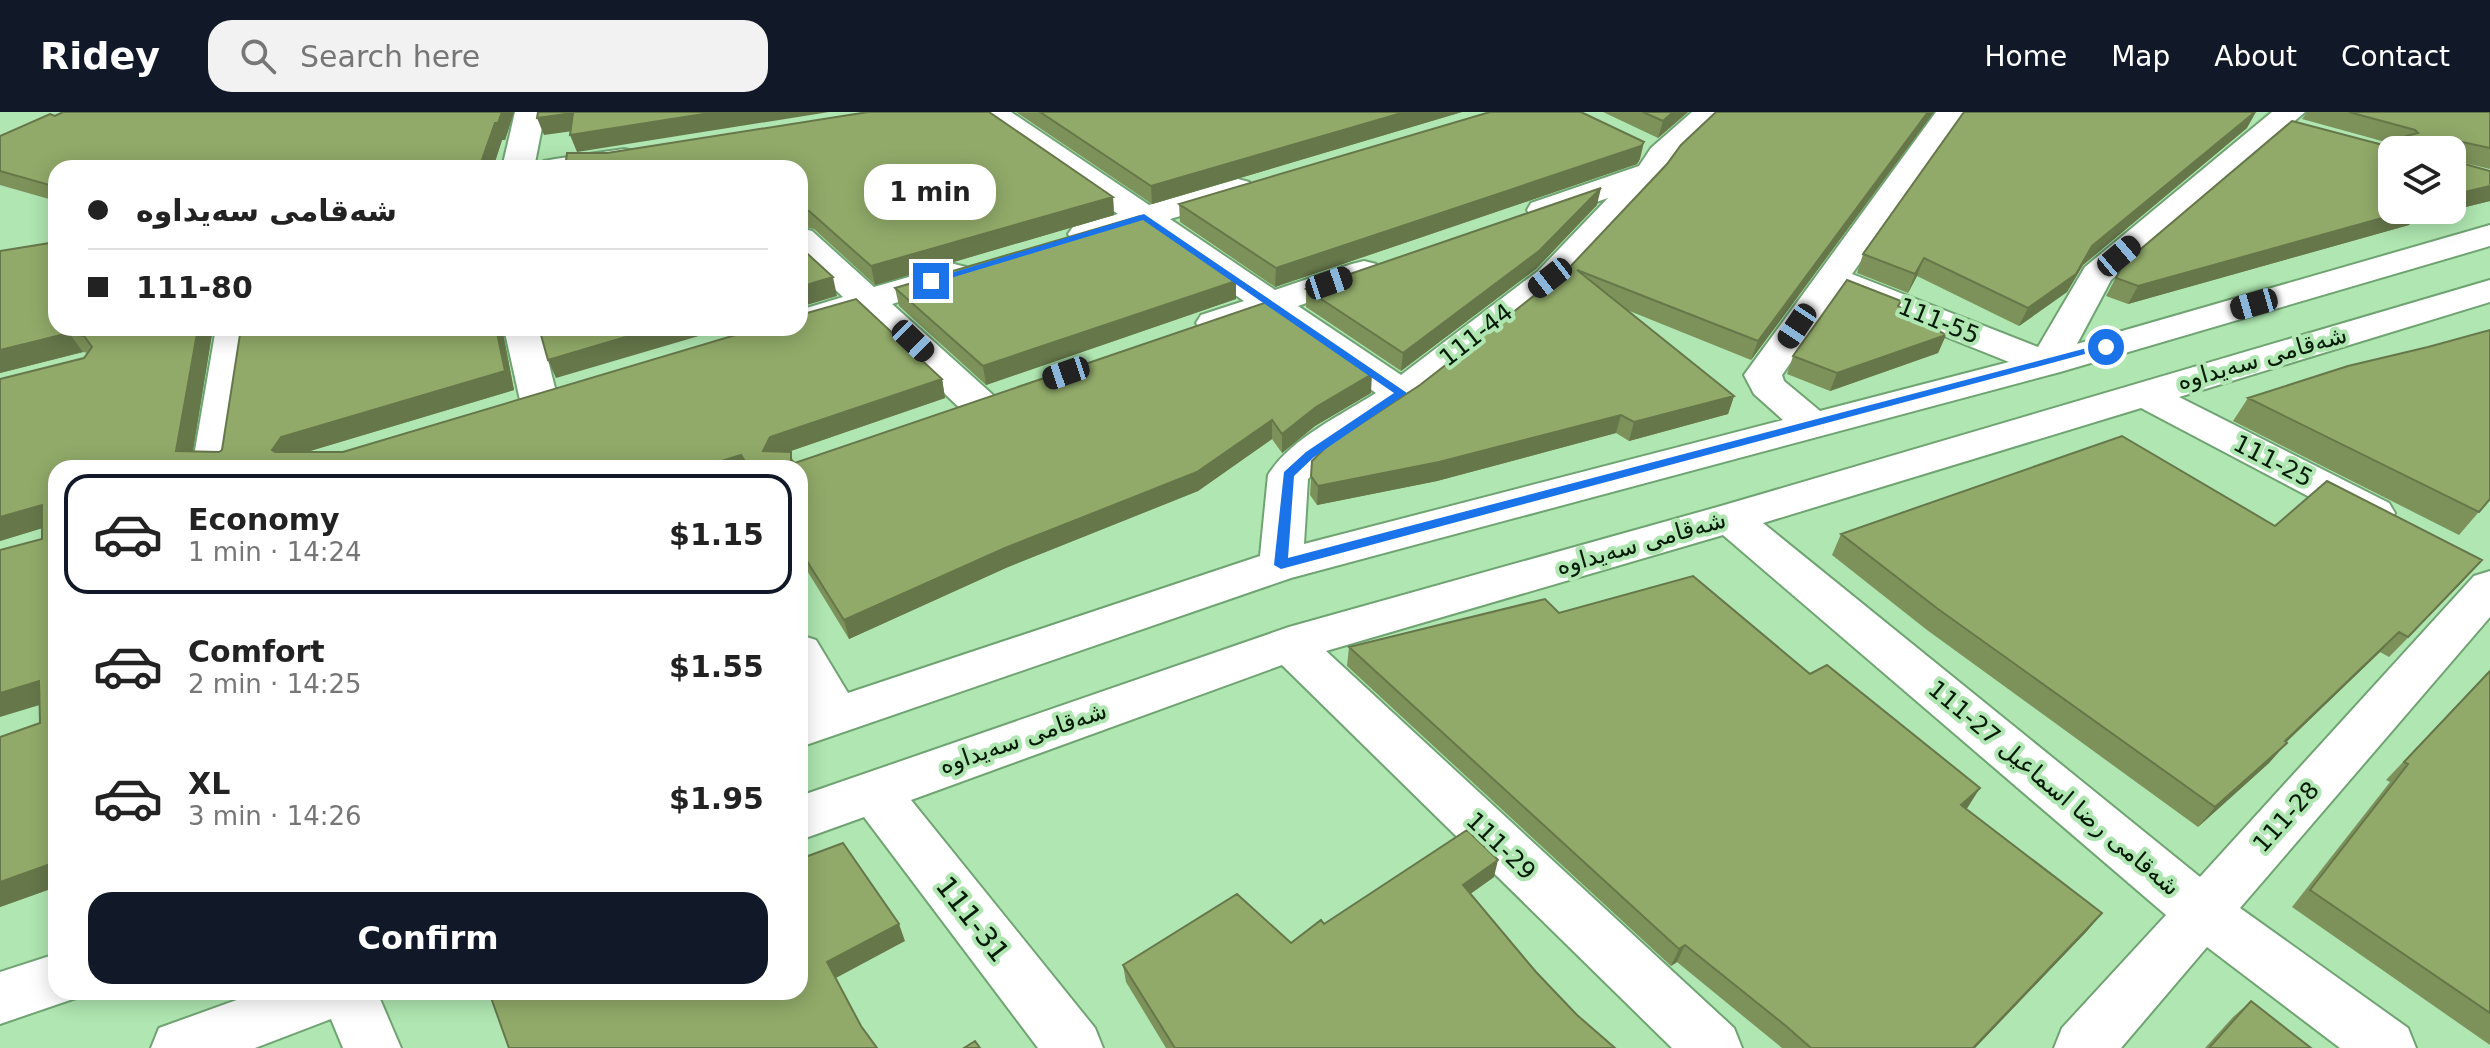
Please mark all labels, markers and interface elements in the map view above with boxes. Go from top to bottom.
search box [208,20,768,92]
text: Ridey [40,34,160,78]
icon: search [236,34,280,78]
text: Search here [300,39,480,74]
text: Home [1984,40,2067,73]
text: Map [2111,40,2170,73]
text: About [2214,40,2297,73]
text: Contact [2341,40,2450,73]
map controls [2378,136,2466,224]
button: layers [2378,136,2466,224]
callout: 1 min [865,165,997,221]
text: 1 min [889,177,971,207]
text: شەقامی سەیداوە [136,193,397,228]
car [2093,231,2145,281]
car [1524,254,1576,302]
route end [913,263,949,299]
car [1302,264,1356,302]
text: 111-80 [136,270,253,305]
car [2228,286,2280,322]
street label: 111-55 [1894,292,1984,350]
street label: 111-44 [1434,298,1518,372]
car [1774,299,1820,353]
car [887,316,939,366]
street label: شەقامی سەیداوە [2174,320,2350,396]
route start [2088,329,2124,365]
car [1039,354,1093,392]
street label: 111-25 [2229,429,2317,493]
icon: car [92,498,164,570]
text: Economy [188,502,340,537]
street label: شەقامی سەیداوە [1553,505,1729,581]
text: $1.15 [669,517,764,552]
text: 1 min · 14:24 [188,537,362,567]
icon: car [92,630,164,702]
text: Comfort [188,634,325,669]
text: $1.55 [669,649,764,684]
text: 2 min · 14:25 [188,669,362,699]
street label: 111-27 شەقامی رضا اسماعيل [1923,675,2185,901]
street label: شەقامی سەیداوە [936,696,1110,780]
icon: car [92,762,164,834]
text: XL [188,766,230,801]
street label: 111-28 [2247,776,2325,858]
text: $1.95 [669,781,764,816]
text: 3 min · 14:26 [188,801,362,831]
street label: 111-29 [1461,806,1541,886]
street label: 111-31 [929,870,1016,969]
button: Confirm [88,892,768,984]

